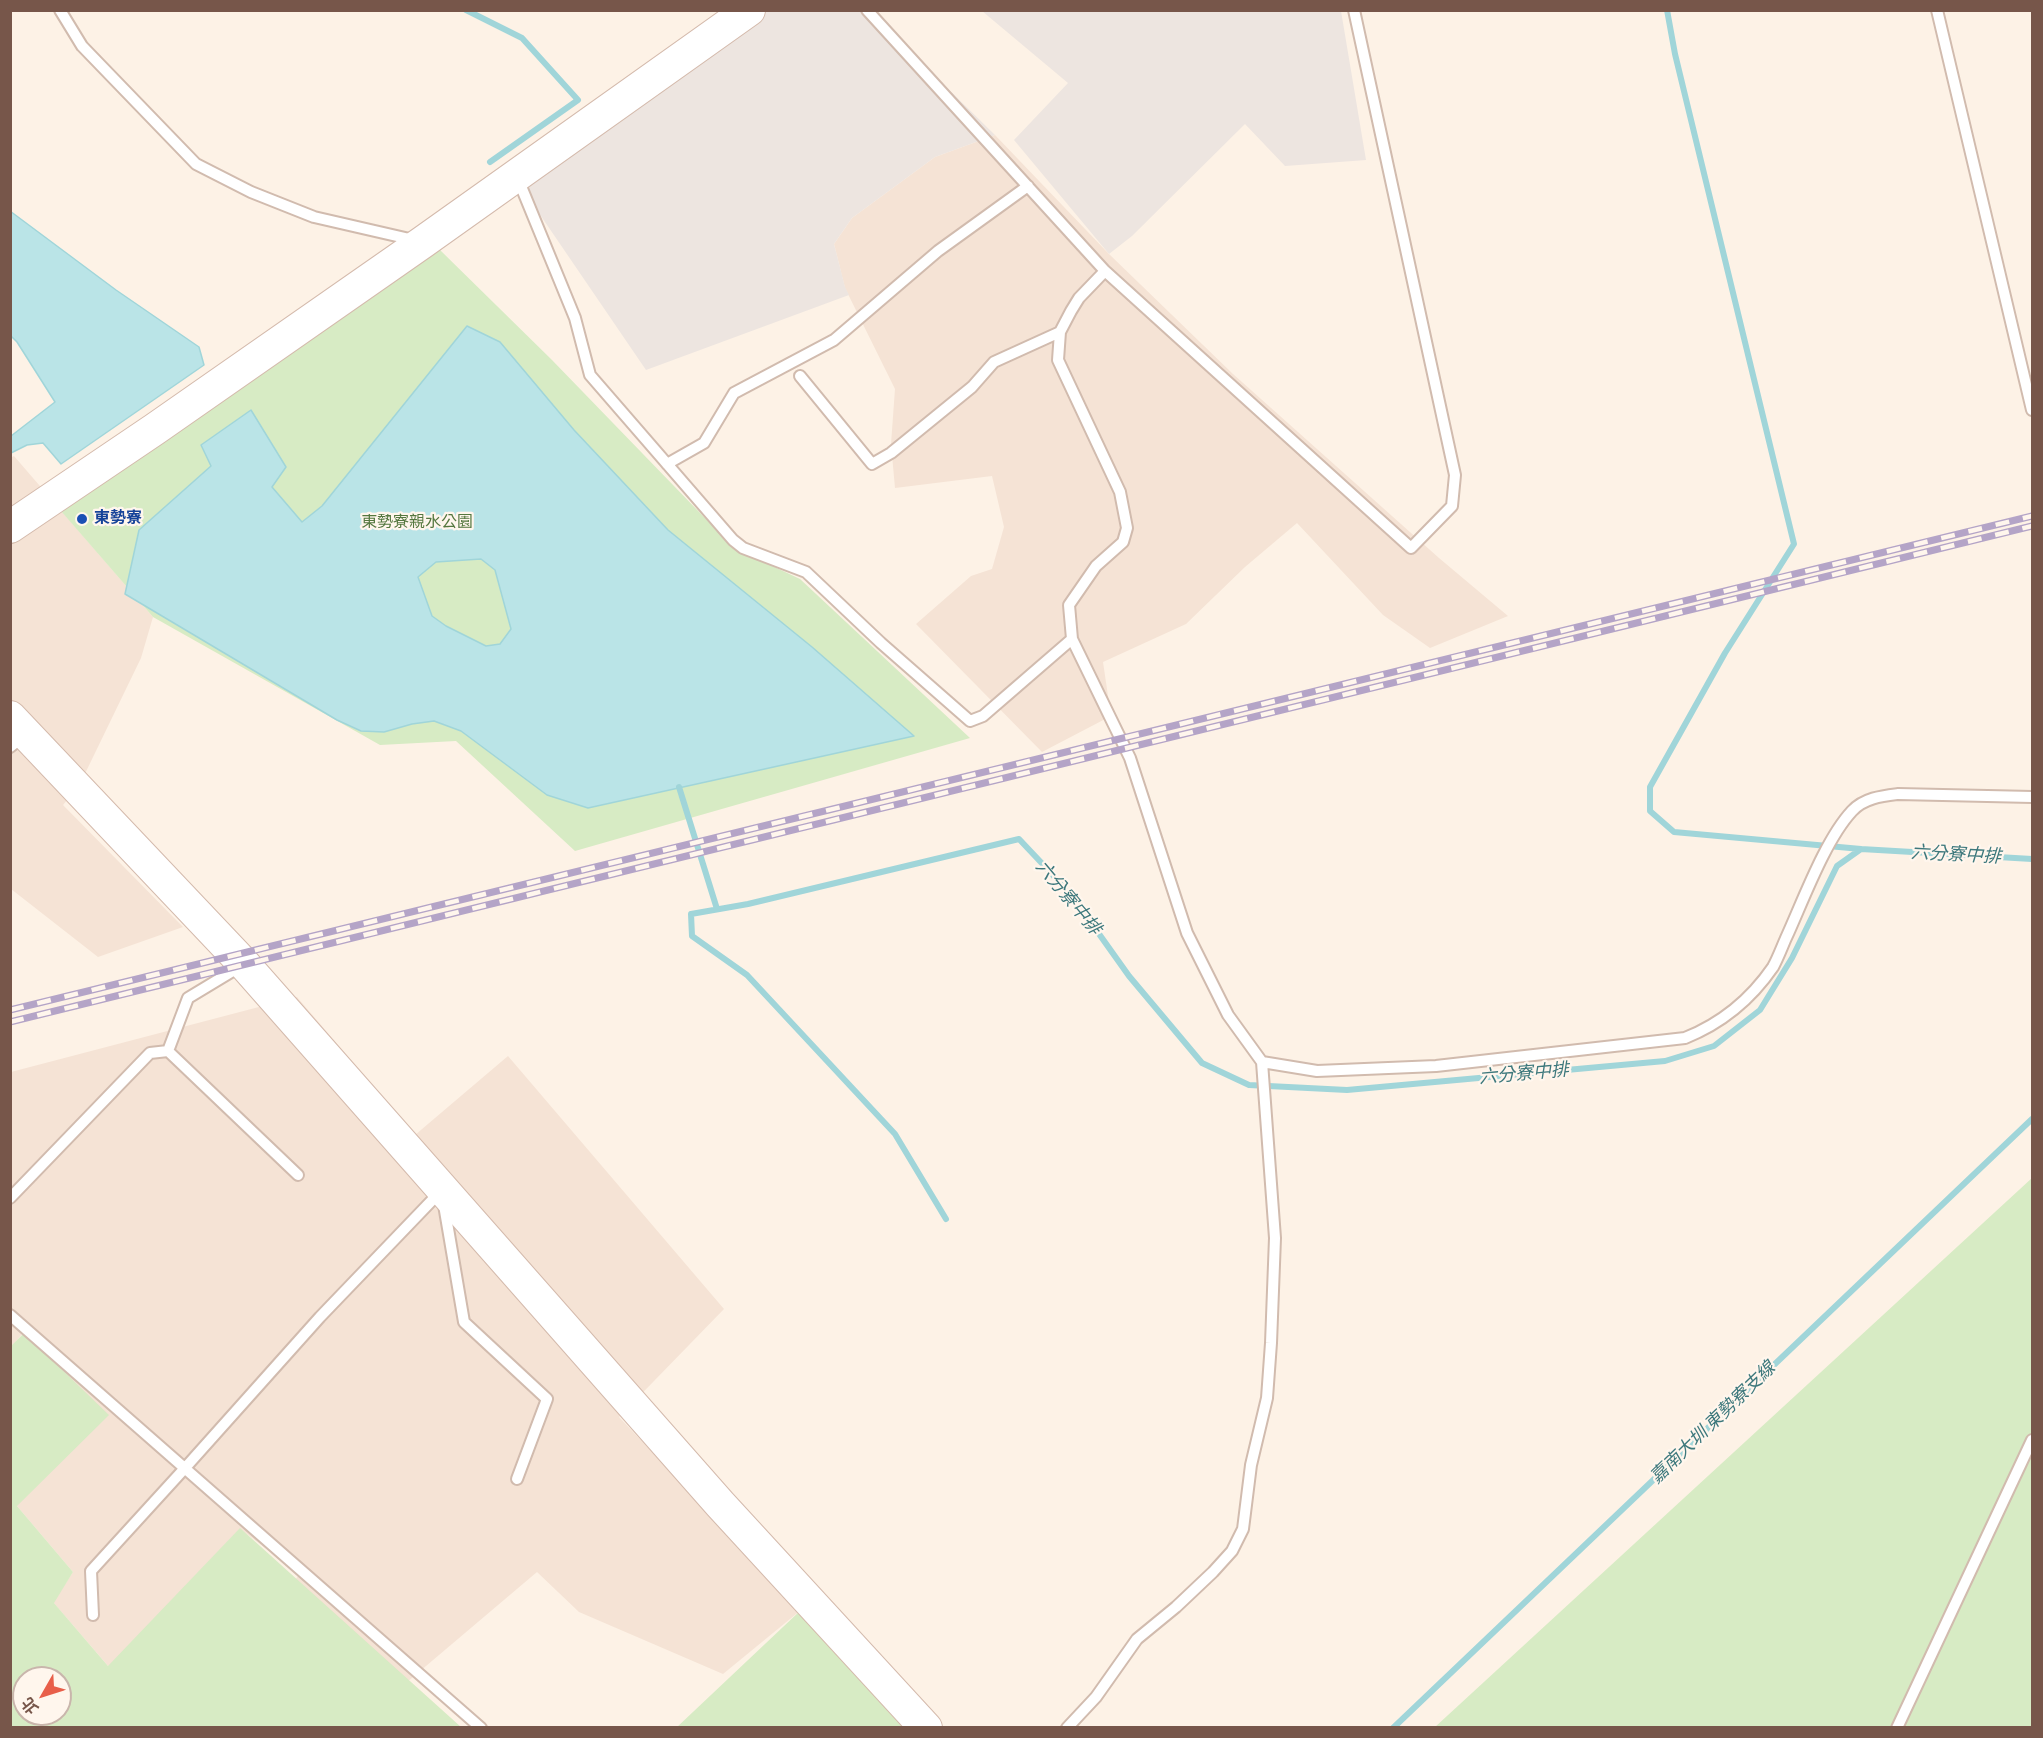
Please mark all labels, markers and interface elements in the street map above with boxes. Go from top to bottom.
place label: 東勢寮 [94,509,142,529]
marker: 東勢寮 [75,512,89,526]
park label: 東勢寮親水公園 [361,513,473,533]
water label: 六分寮中排 [1910,842,2002,868]
water label: 六分寮中排 [1031,857,1105,939]
water label: 六分寮中排 [1478,1059,1570,1089]
water label: 嘉南大圳 東勢寮支線 [1646,1358,1780,1488]
north arrow [12,1666,72,1726]
text: 北 [16,1693,43,1719]

